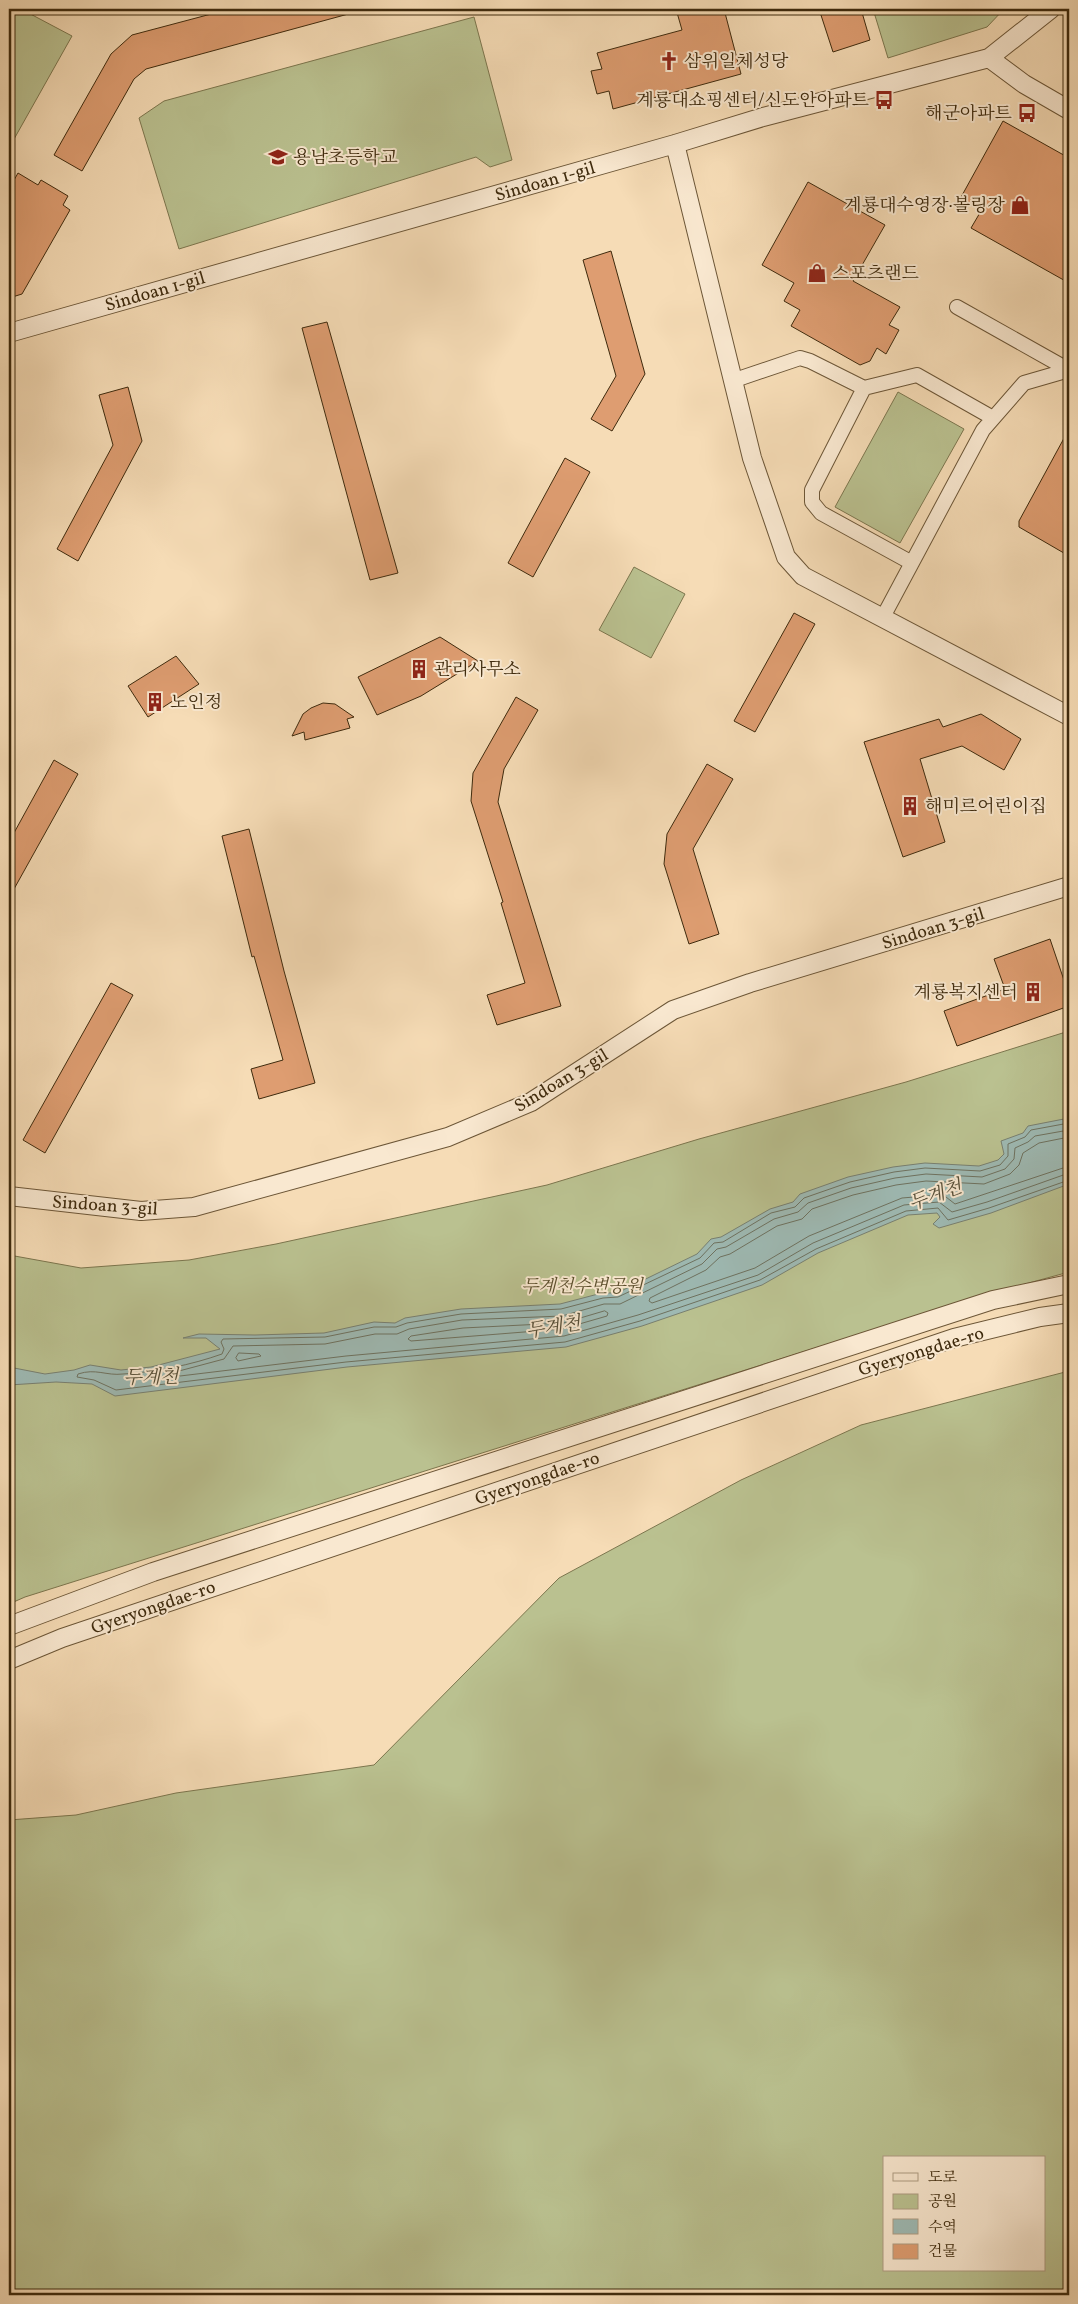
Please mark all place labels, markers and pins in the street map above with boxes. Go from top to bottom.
church icon: 삼위일체성당 [658,50,680,72]
place label: 삼위일체성당 [684,50,789,75]
place label: 계룡대쇼핑센터/신도안아파트 [636,89,870,114]
bus stop icon: 계룡대쇼핑센터/신도안아파트 [873,89,895,111]
place label: 해군아파트 [925,102,1013,127]
bus stop icon: 해군아파트 [1016,102,1038,124]
school or university icon: 용남초등학교 [267,146,289,168]
place label: 용남초등학교 [293,146,398,171]
place label: 계룡대수영장·볼링장 [844,194,1006,219]
shop icon: 계룡대수영장·볼링장 [1009,194,1031,216]
shop icon: 스포츠랜드 [806,262,828,284]
place label: 스포츠랜드 [832,262,920,287]
building icon: 관리사무소 [408,658,430,680]
place label: 관리사무소 [434,658,521,683]
building icon: 노인정 [144,691,166,713]
place label: 노인정 [170,691,222,716]
building icon: 해미르어린이집 [899,795,921,817]
place label: 해미르어린이집 [925,795,1047,820]
place label: 계룡복지센터 [914,981,1018,1006]
building icon: 계룡복지센터 [1022,981,1044,1003]

